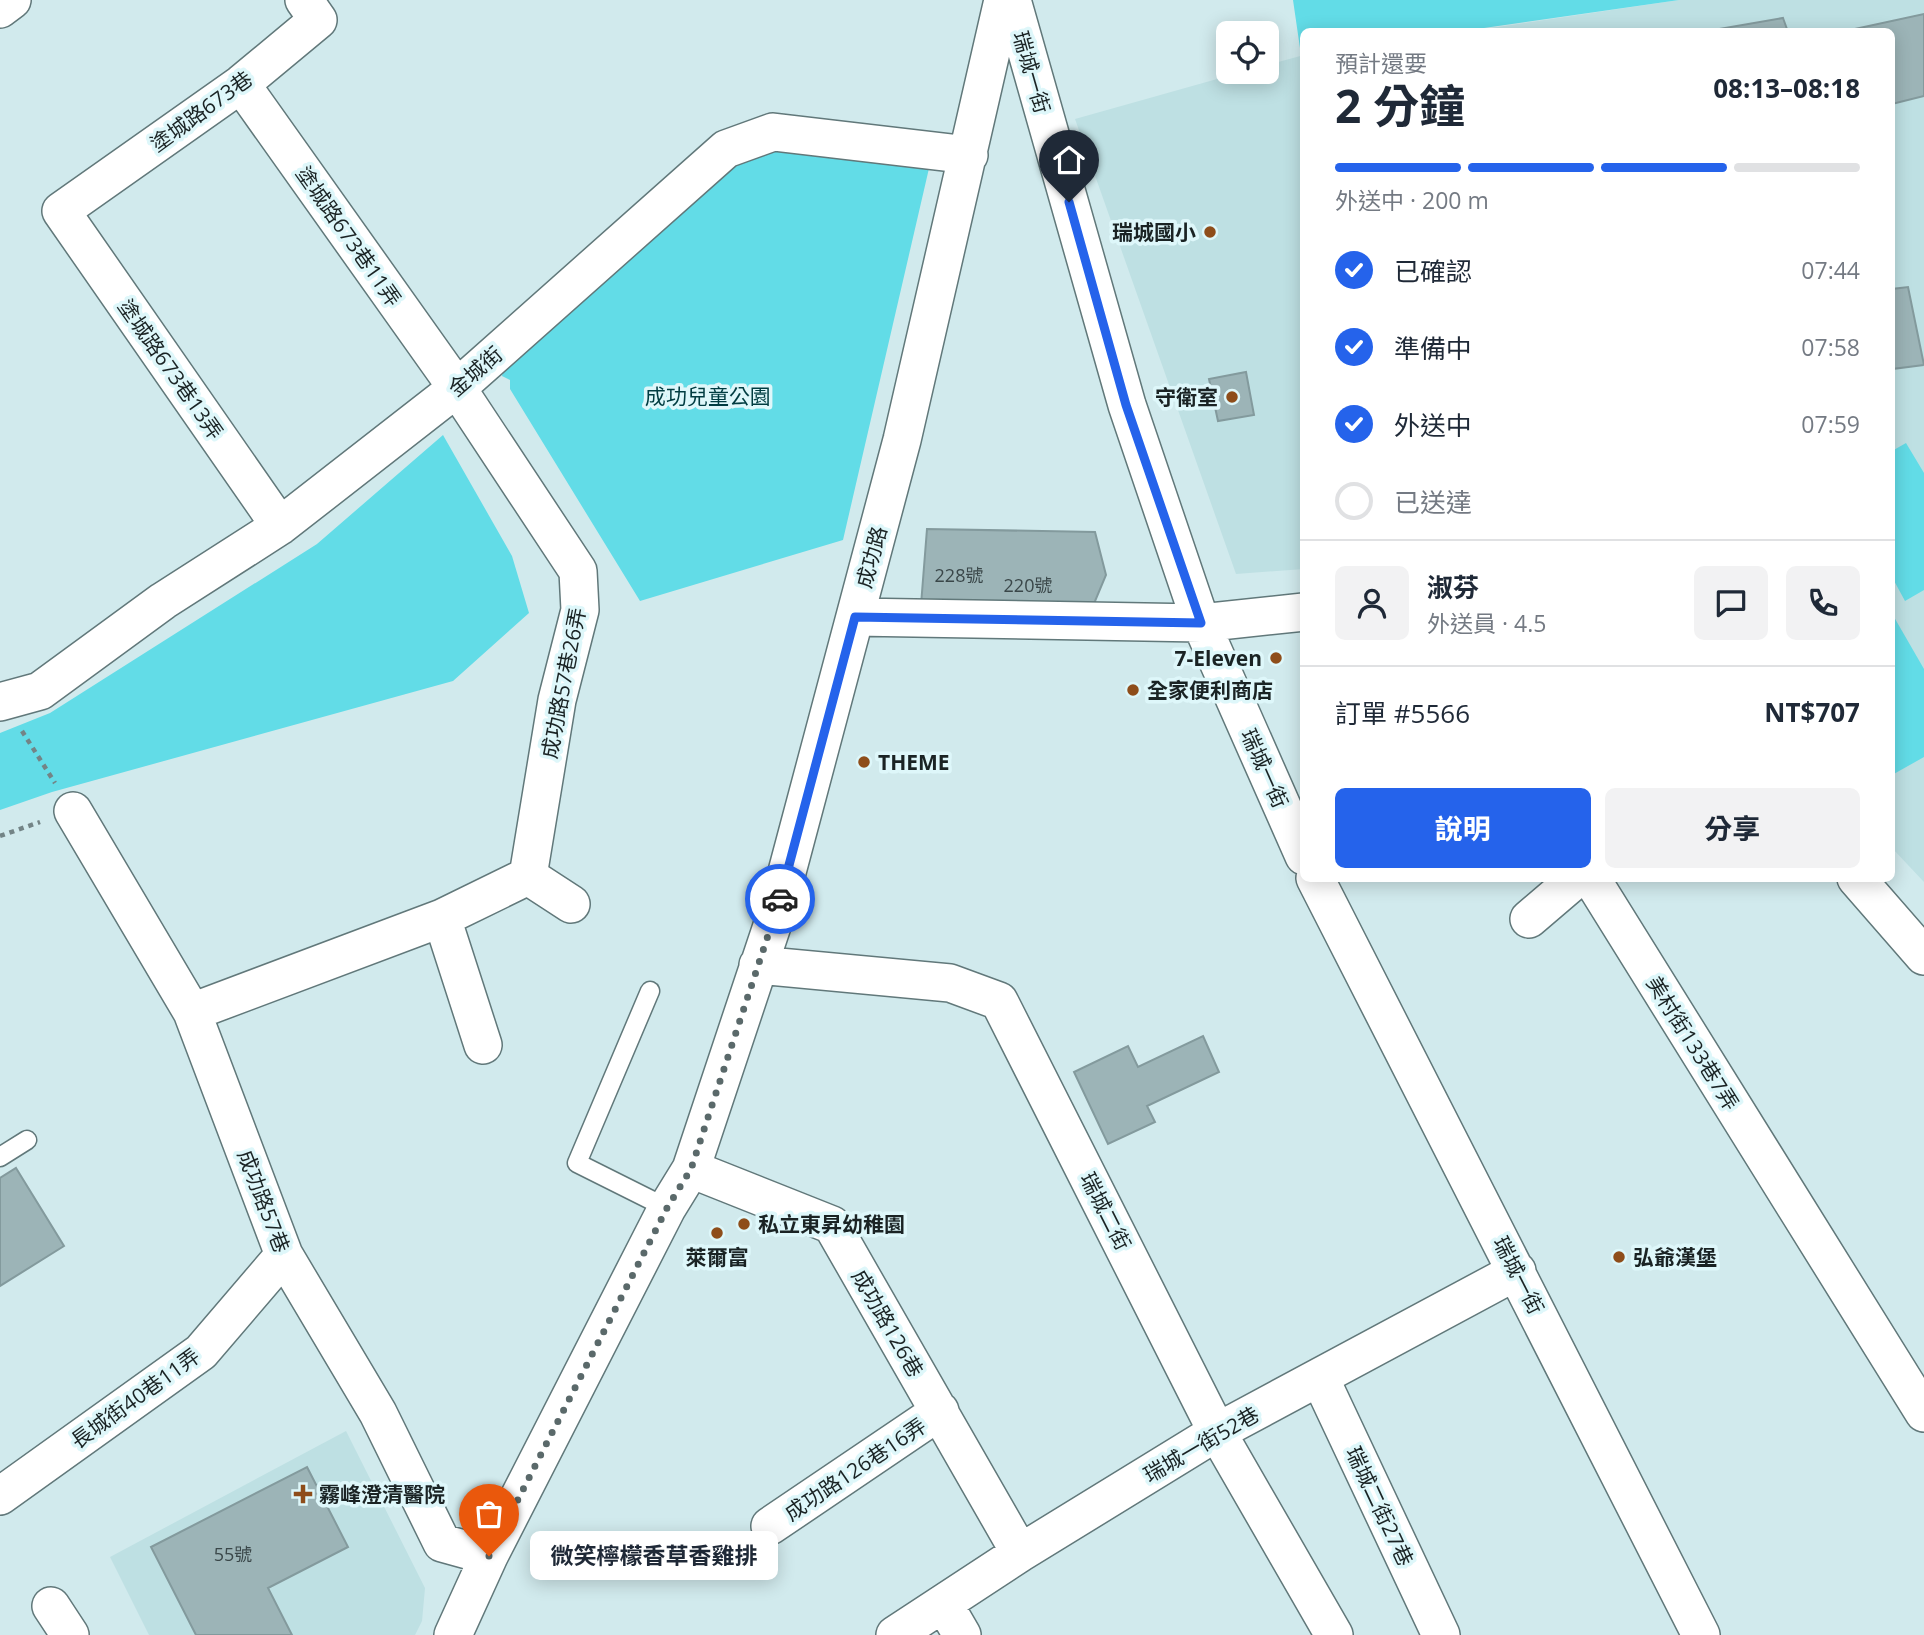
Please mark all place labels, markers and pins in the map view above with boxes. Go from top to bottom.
pin [1039,130,1099,202]
place label: 瑞城國小 [1112,218,1196,246]
marker: 瑞城國小 [1202,224,1218,240]
place label: 守衛室 [1155,383,1218,411]
marker: 守衛室 [1224,389,1240,405]
place label: 7-Eleven [1175,644,1262,672]
marker: 7-Eleven [1268,650,1284,666]
place label: 全家便利商店 [1147,676,1273,704]
marker: 全家便利商店 [1125,682,1141,698]
place label: THEME [878,748,950,776]
marker: THEME [856,754,872,770]
place label: 私立東昇幼稚園 [758,1210,905,1238]
marker: 私立東昇幼稚園 [736,1216,752,1232]
marker: 萊爾富 [709,1225,725,1241]
place label: 萊爾富 [686,1243,749,1271]
place label: 弘爺漢堡 [1633,1243,1717,1271]
marker: 弘爺漢堡 [1611,1249,1627,1265]
place label: 霧峰澄清醫院 [319,1480,445,1508]
marker: 霧峰澄清醫院 [293,1484,313,1504]
pin [459,1484,519,1556]
callout: 微笑檸檬香草香雞排 [531,1532,780,1580]

